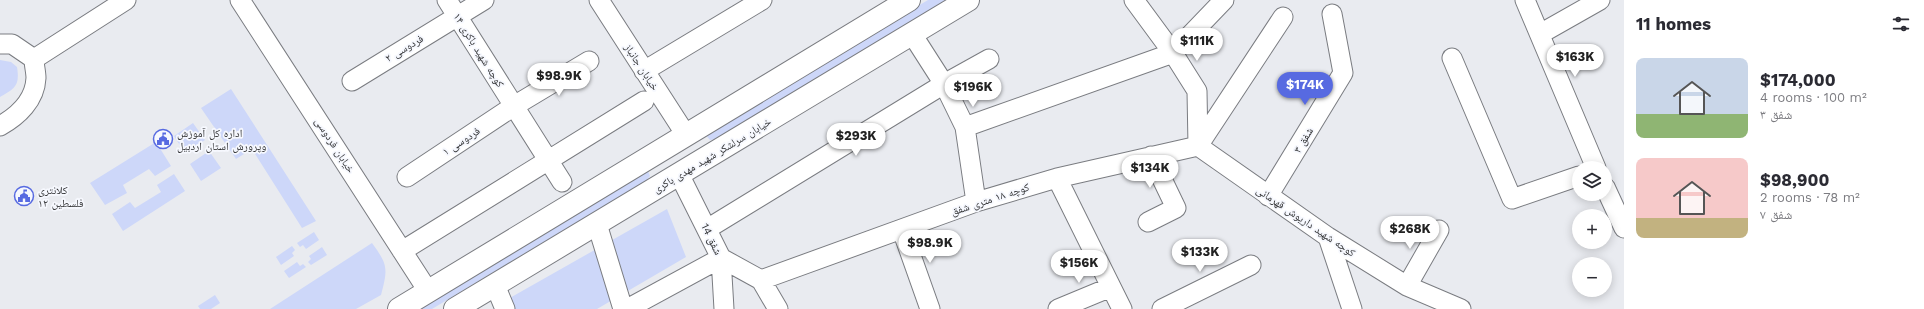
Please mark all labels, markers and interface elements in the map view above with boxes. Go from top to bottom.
street label: کوچه شهید باکری ۱۴ [451,11,507,90]
icon: filters [1890,13,1912,35]
text: 11 homes [1636,14,1711,34]
pin: $111K [1169,28,1225,62]
street label: فردوسی ۲ [383,32,426,65]
text: $111K [1180,33,1214,48]
street label: خیابان جانباز [621,41,661,93]
pin: $163K [1547,44,1603,78]
text: $163K [1556,49,1594,64]
pin: $98.9K [526,63,592,97]
text: $98.9K [536,68,582,83]
text: $174,000 [1760,70,1836,90]
pin: $174K [1277,72,1333,106]
pin: $196K [945,74,1001,108]
icon: home [1668,74,1716,122]
text: $174K [1286,77,1324,92]
text: $196K [954,79,992,94]
text: 4 rooms · 100 m² [1760,90,1867,105]
text: شفق ۳ [1760,107,1792,122]
street label: خیابان فردوسی [312,115,357,175]
street label: خیابان سرلشکر شهید مهدی باکری [651,115,774,196]
pin: $293K [828,123,884,157]
street label: فردوسی ۱ [440,124,483,158]
street label: شفق ۳ [1291,125,1316,155]
place label: اداره کل آموزش وپرورش استان اردبیل [177,127,266,153]
public building icon: اداره کل آموزش وپرورش استان اردبیل [152,128,174,150]
text: $293K [836,128,876,143]
pin: $134K [1122,155,1178,189]
text: $134K [1130,160,1170,175]
map controls [1572,161,1612,297]
button: layers [1572,161,1612,201]
text: $98,900 [1760,170,1829,190]
icon: home [1668,174,1716,222]
street label: کوچه ۱۸ متری شفق [949,181,1031,218]
street label: کوچه شهید داریوش قهرمانی [1254,183,1358,260]
place label: کلانتری ۱۲ فلسطین [38,184,84,210]
public building icon: کلانتری ۱۲ فلسطین [13,185,35,207]
text: 2 rooms · 78 m² [1760,190,1860,205]
text: شفق ۷ [1760,207,1792,222]
button: + [1572,209,1612,249]
pin: $268K [1382,216,1438,250]
street label: شفق 14 [698,221,725,257]
text: $268K [1389,221,1431,236]
pin: $98.9K [897,230,963,264]
text: $98.9K [907,235,953,250]
pin: $133K [1172,239,1228,273]
text: $133K [1181,244,1219,259]
pin: $156K [1051,250,1107,284]
text: $156K [1060,255,1098,270]
button: − [1572,257,1612,297]

